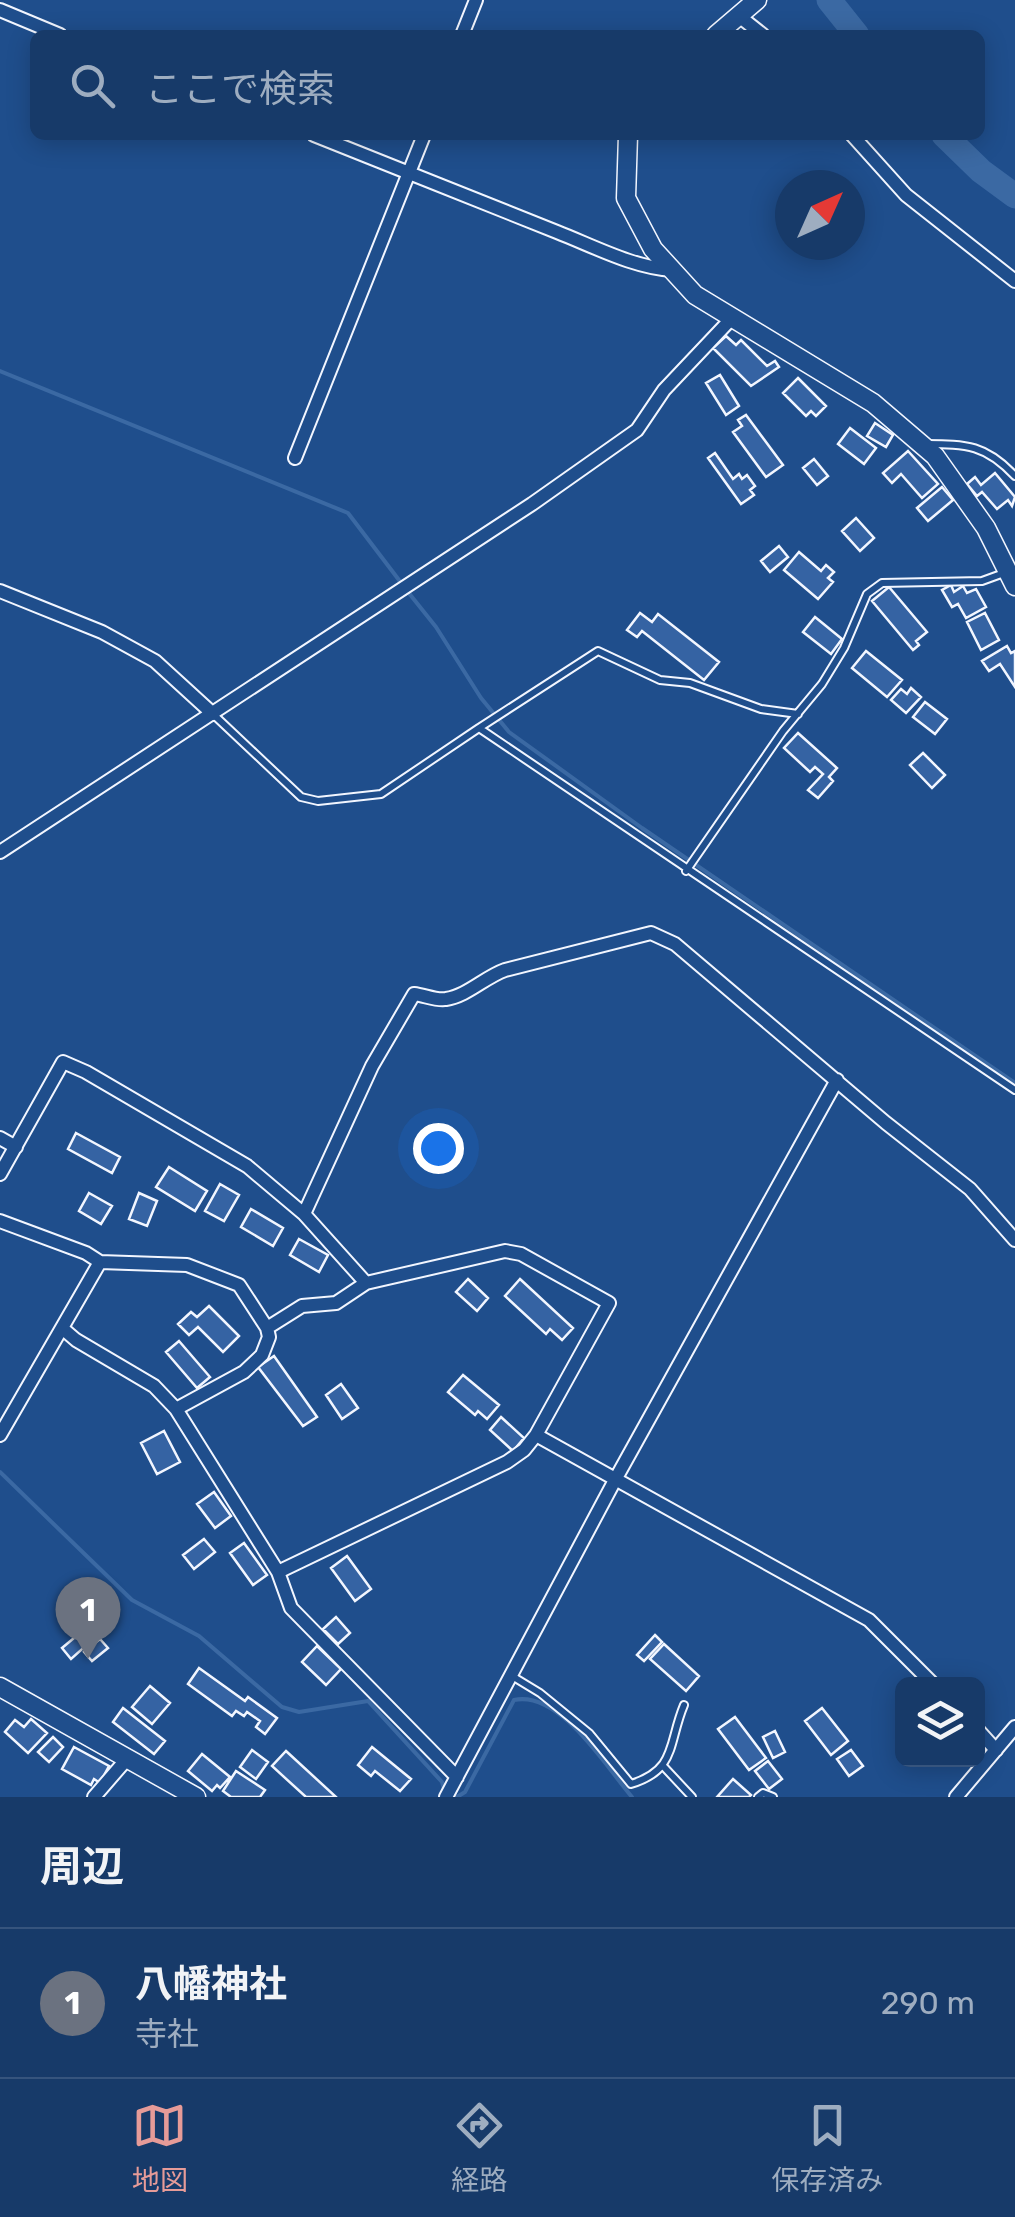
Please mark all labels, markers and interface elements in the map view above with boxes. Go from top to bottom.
search box [30,30,985,140]
icon: search [65,58,120,113]
text: ここで検索 [145,66,335,112]
north arrow [775,170,865,260]
your location [413,1123,464,1174]
pin: 1 [56,1576,120,1659]
map controls [895,1677,985,1767]
button: layers [895,1677,985,1767]
text: 周辺 [40,1842,124,1892]
text: 八幡神社 [135,1961,287,2007]
text: 1 [65,1984,80,2022]
text: 290 m [881,1984,975,2022]
text: 寺社 [135,2015,199,2053]
tab: 地図 [132,2098,188,2198]
tab: 経路 [451,2098,507,2198]
tab: 保存済み [771,2098,883,2198]

